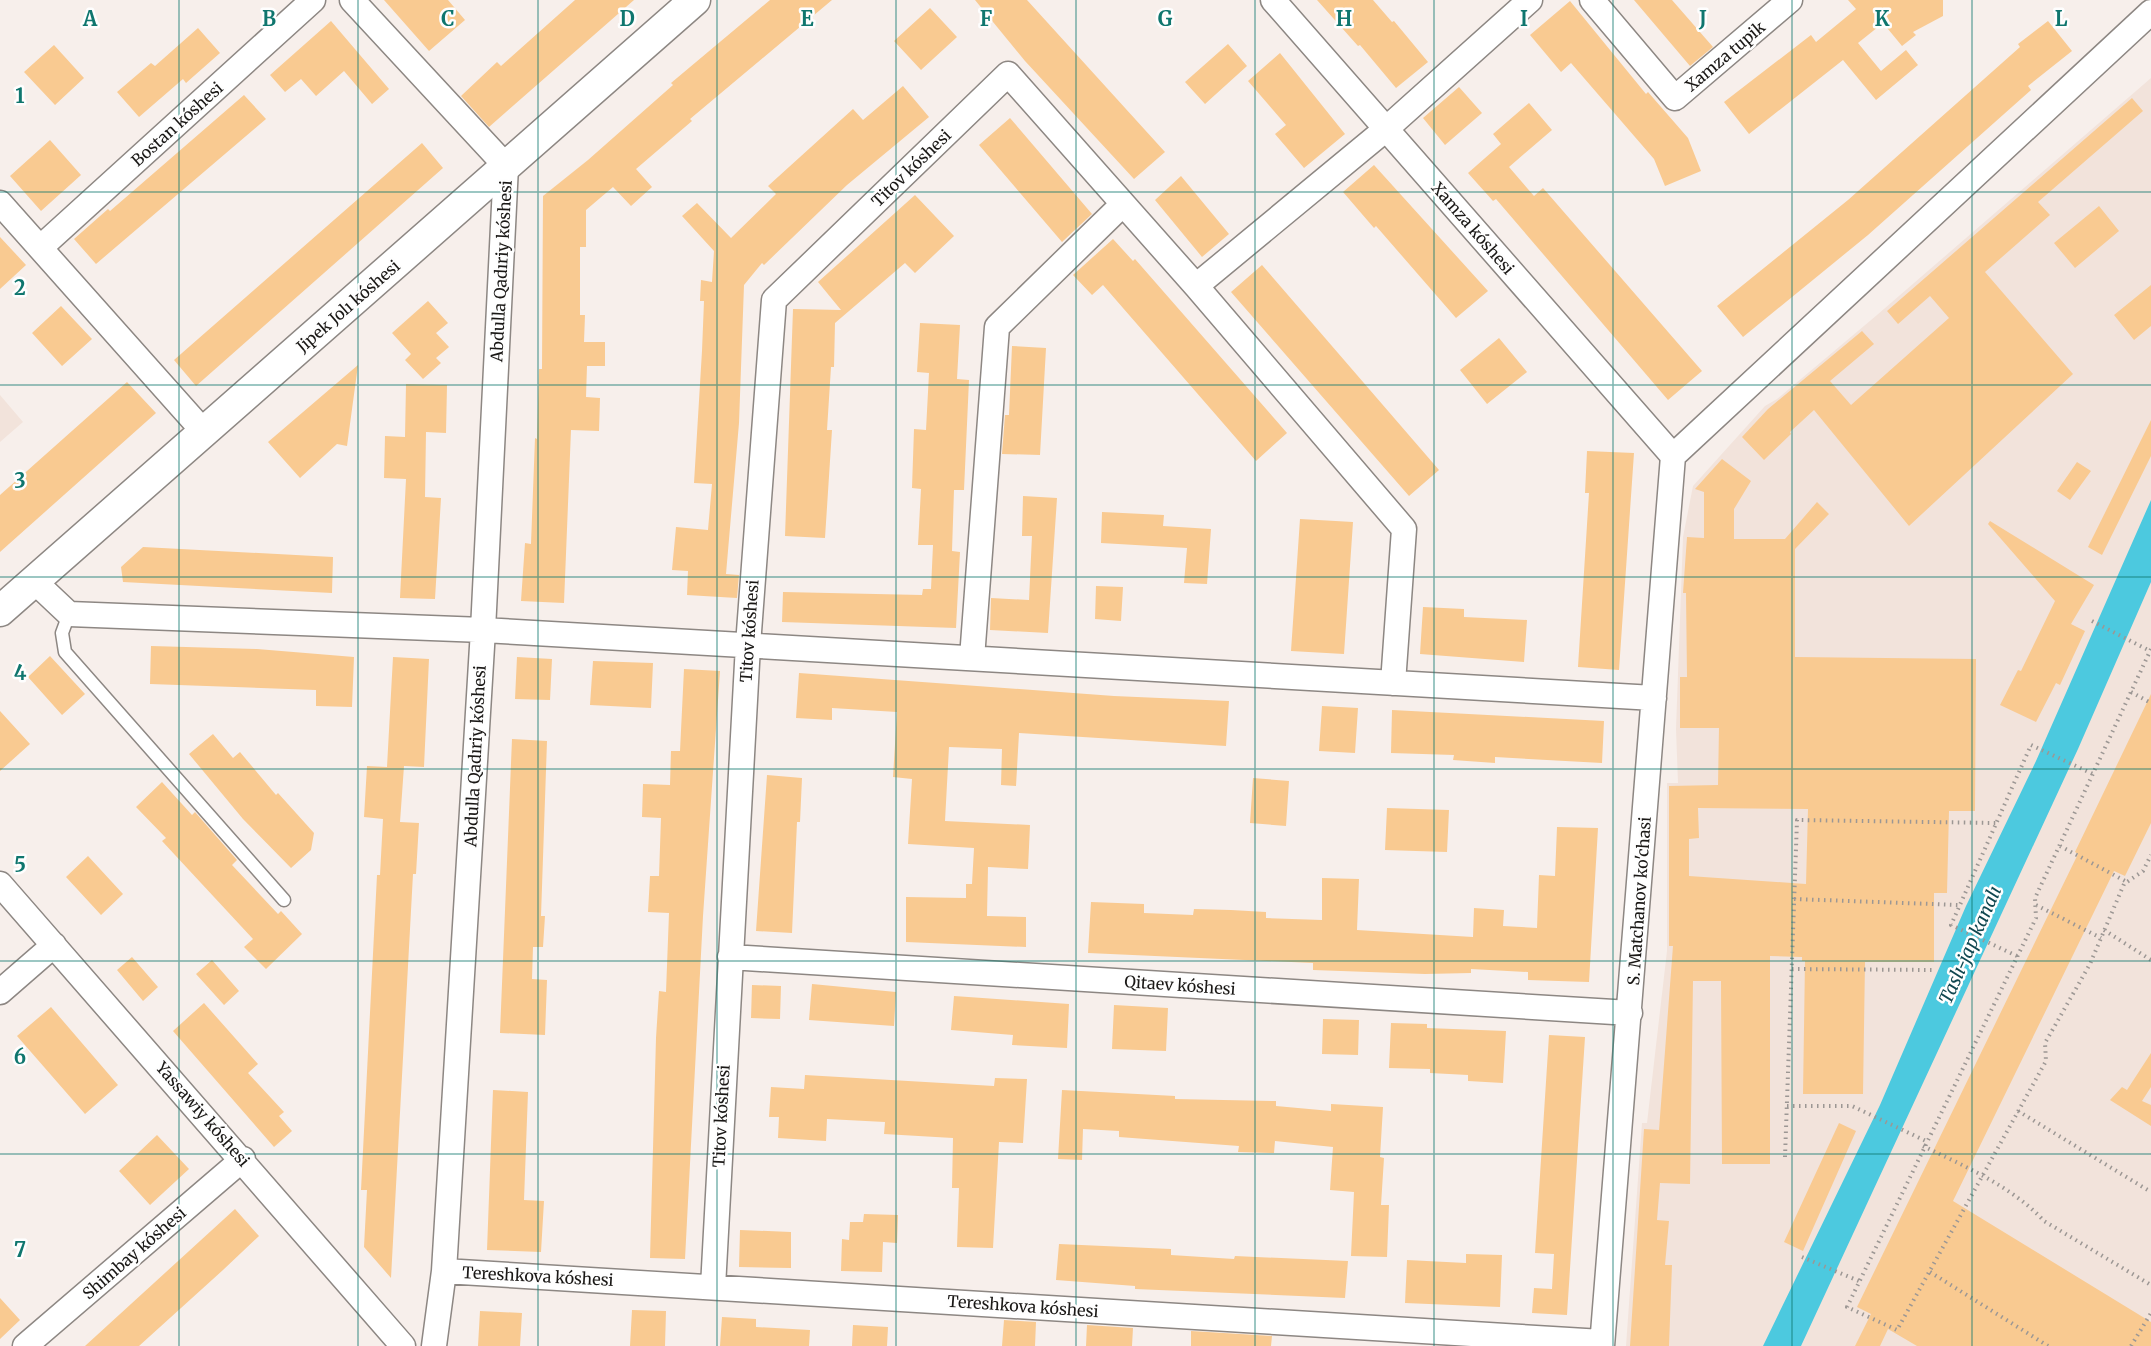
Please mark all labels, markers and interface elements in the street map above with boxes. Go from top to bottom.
text: A [82,6,98,31]
text: B [262,6,276,31]
text: C [441,6,455,31]
text: D [619,6,635,31]
text: E [800,6,814,31]
text: F [980,6,993,31]
text: G [1158,6,1173,31]
text: H [1336,6,1352,31]
text: I [1520,6,1528,31]
text: J [1698,6,1707,31]
text: K [1875,6,1890,31]
text: L [2055,6,2068,31]
street label: Xamza tupik [1681,16,1770,95]
street label: Bostan kóshesi [127,78,227,170]
text: 1 [15,83,25,108]
street label: Titov kóshesi [867,125,955,211]
street label: Xamza kóshesi [1427,178,1519,278]
street label: Abdulla Qadıriy kóshesi [486,180,516,363]
street label: Jipek Jolı kóshesi [292,256,404,357]
text: 2 [14,275,26,300]
text: 3 [14,468,26,493]
street label: Titov kóshesi [735,579,763,683]
text: 4 [14,660,27,685]
street label: Abdulla Qadıriy kóshesi [460,665,490,848]
street label: S. Matchanov ko'chasi [1623,816,1655,986]
text: 5 [14,852,26,877]
water label: Taslı-jap kanalı [1934,882,2006,1008]
street label: Qitaev kóshesi [1124,971,1236,999]
text: 6 [14,1044,26,1069]
street label: Yassawiy kóshesi [151,1057,254,1171]
street label: Titov kóshesi [708,1064,734,1168]
street label: Shimbay kóshesi [78,1203,190,1303]
text: 7 [14,1237,26,1262]
street label: Tereshkova kóshesi [462,1262,614,1290]
street label: Tereshkova kóshesi [947,1291,1099,1321]

